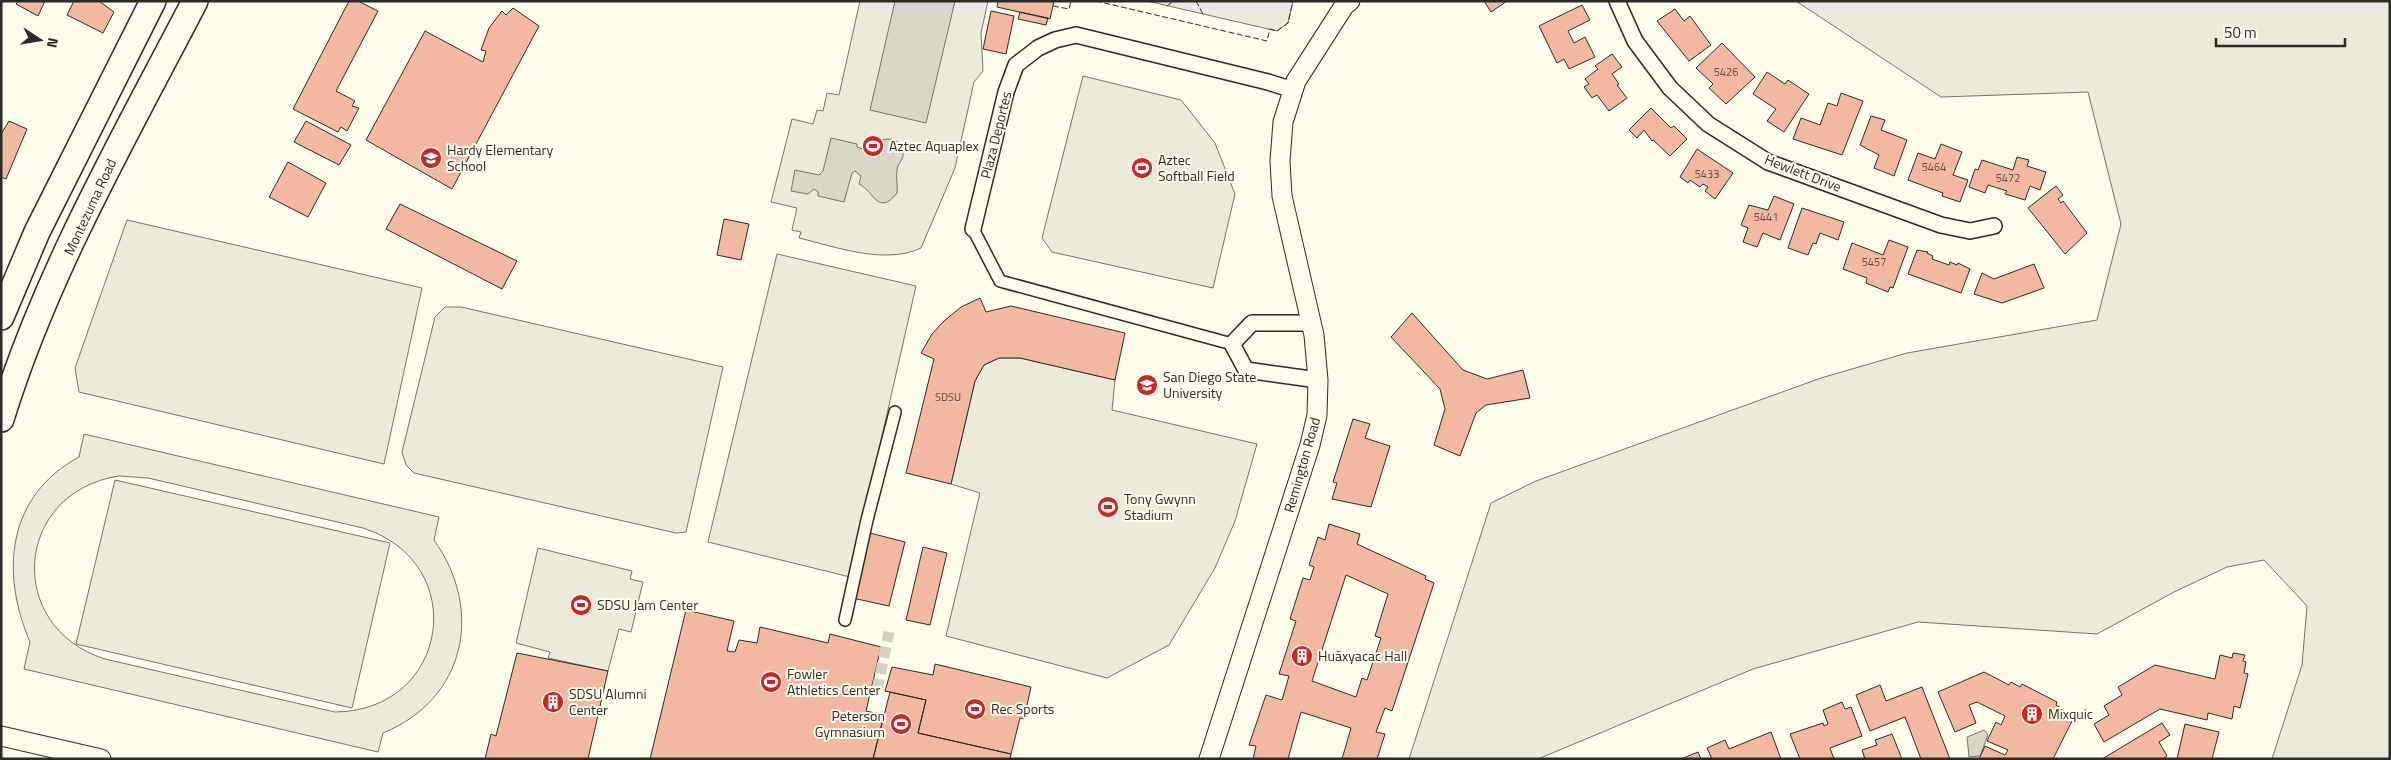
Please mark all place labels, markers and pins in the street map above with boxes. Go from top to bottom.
sports icon: Aztec Aquaplex [861,134,885,158]
place label: Aztec Aquaplex [889,135,980,156]
place label: Hardy Elementary School [447,139,553,176]
school or university icon: Hardy Elementary School [419,146,443,170]
place label: Aztec Softball Field [1158,149,1235,186]
sports icon: Aztec Softball Field [1130,156,1154,180]
place label: San Diego State University [1163,366,1256,403]
school or university icon: San Diego State University [1135,373,1159,397]
place label: Tony Gwynn Stadium [1124,488,1196,525]
sports icon: Tony Gwynn Stadium [1096,495,1120,519]
sports icon: SDSU Jam Center [569,593,593,617]
place label: SDSU Jam Center [597,594,698,615]
building icon: Huāxyacac Hall [1290,644,1314,668]
place label: Huāxyacac Hall [1318,645,1407,666]
place label: Fowler Athletics Center [787,663,881,700]
sports icon: Fowler Athletics Center [759,670,783,694]
place label: SDSU Alumni Center [569,683,647,720]
building icon: SDSU Alumni Center [541,690,565,714]
sports icon: Rec Sports [963,697,987,721]
place label: Rec Sports [991,698,1054,719]
building icon: Mixquic [2020,702,2044,726]
place label: Mixquic [2048,703,2093,724]
place label: Peterson Gymnasium [815,705,885,742]
sports icon: Peterson Gymnasium [889,712,913,736]

